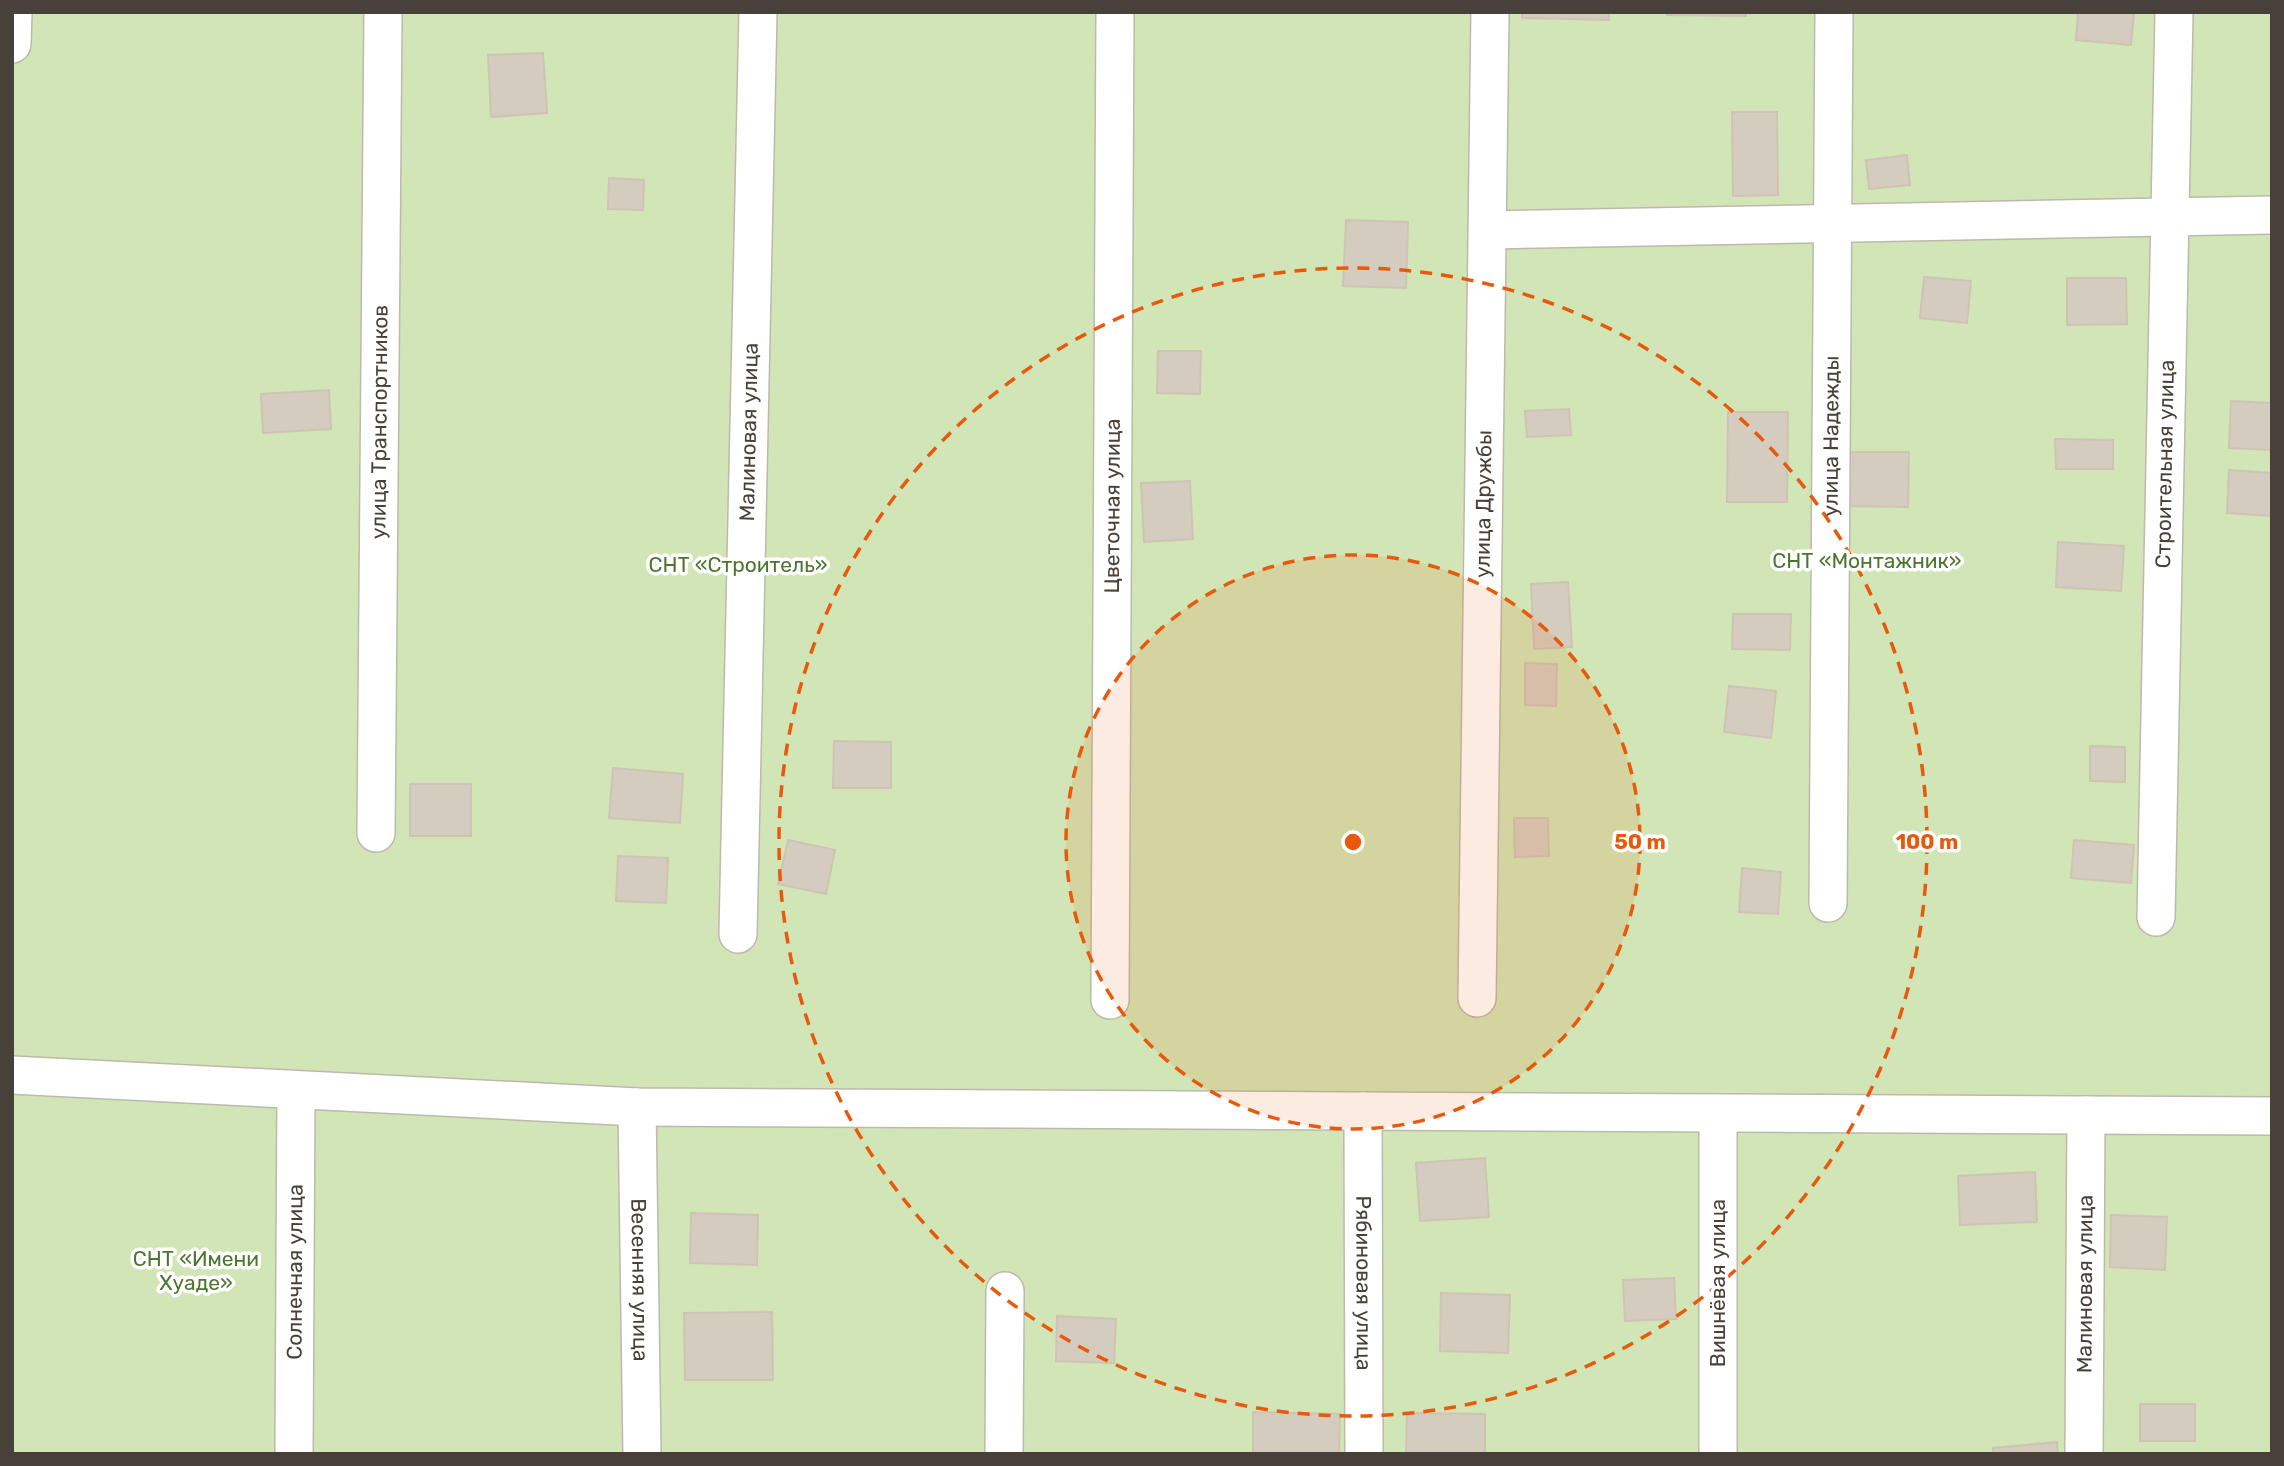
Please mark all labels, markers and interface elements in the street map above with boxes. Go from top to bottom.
street label: улица Транспортников [366,305,393,539]
street label: Малиновая улица [734,343,763,522]
street label: улица Надежды [1818,356,1844,517]
street label: Строительная улица [2150,359,2179,569]
street label: Цветочная улица [1099,419,1125,593]
street label: улица Дружбы [1470,430,1496,578]
park label: СНТ «Монтажник» [1772,548,1962,573]
park label: СНТ «Строитель» [648,552,828,577]
text: 50 m [1614,829,1666,854]
text: 100 m [1896,829,1958,854]
centre of rings [1341,830,1365,854]
street label: Солнечная улица [282,1184,307,1360]
street label: Рябиновая улица [1351,1195,1377,1371]
street label: Малиновая улица [2071,1195,2098,1373]
street label: Весенняя улица [626,1198,654,1362]
street label: Вишнёвая улица [1705,1199,1730,1367]
park label: СНТ «Имени Хуаде» [133,1246,259,1295]

